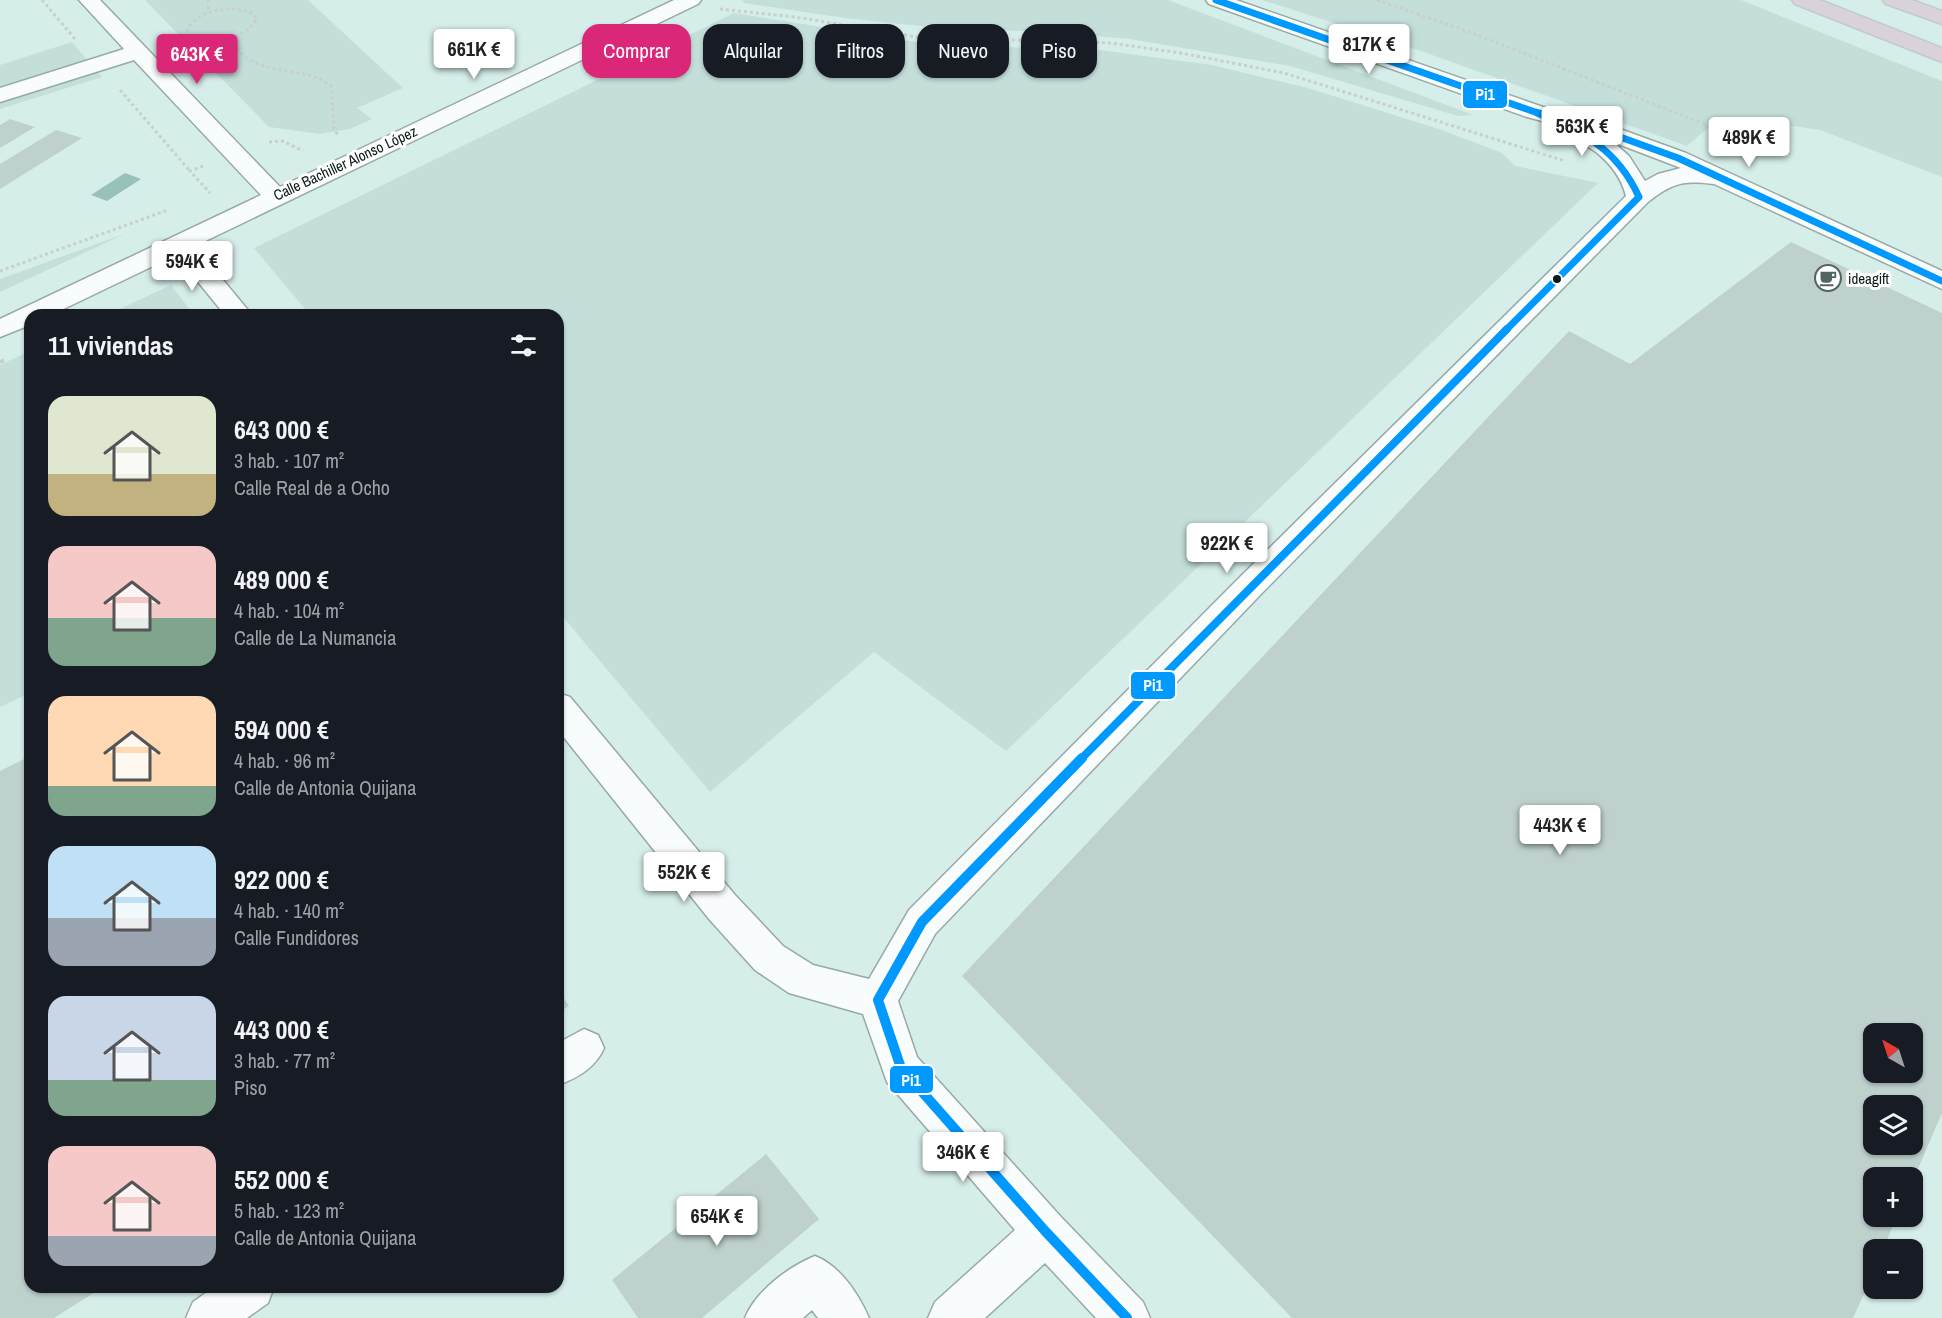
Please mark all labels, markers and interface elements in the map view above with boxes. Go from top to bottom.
chip: Comprar [582,24,691,78]
chip: Alquilar [703,24,803,78]
chip: Filtros [815,24,905,78]
chip: Nuevo [917,24,1009,78]
chip: Piso [1021,24,1097,78]
pin: 817K € [1320,24,1418,75]
pin: 661K € [425,29,523,80]
text: 817K € [1343,30,1395,57]
pin: 643K € [148,34,246,85]
text: 661K € [448,35,500,62]
text: 643K € [171,40,223,67]
line badge: Pi1 [1462,80,1508,109]
text: Pi1 [1475,83,1496,105]
pin: 563K € [1533,106,1631,157]
text: 563K € [1556,112,1608,139]
pin: 489K € [1700,117,1798,168]
street label: Calle Bachiller Alonso López [270,120,420,206]
text: 489K € [1723,123,1775,150]
pin: 594K € [143,241,241,292]
text: 594K € [166,247,218,274]
cafe icon: ideagift [1813,263,1843,293]
place label: ideagift [1848,268,1890,289]
unlabelled marker [1551,273,1563,285]
text: 11 viviendas [48,328,174,363]
icon: filters [507,329,540,362]
text: 643 000 € [234,412,329,447]
icon: home [96,420,168,492]
text: 3 hab. · 107 m² [234,447,344,474]
text: Calle Real de a Ocho [234,474,390,501]
pin: 922K € [1178,523,1276,574]
text: 922K € [1201,529,1253,556]
text: 489 000 € [234,562,329,597]
icon: home [96,570,168,642]
text: 4 hab. · 104 m² [234,597,344,624]
text: Calle de La Numancia [234,624,396,651]
line badge: Pi1 [1130,671,1176,700]
text: Pi1 [1143,674,1164,696]
text: 594 000 € [234,712,329,747]
icon: home [96,720,168,792]
text: 4 hab. · 96 m² [234,747,335,774]
text: Calle de Antonia Quijana [234,774,416,801]
pin: 443K € [1511,805,1609,856]
text: 443K € [1534,811,1586,838]
pin: 552K € [635,852,733,903]
text: 552K € [658,858,710,885]
text: 922 000 € [234,862,329,897]
icon: home [96,870,168,942]
text: 4 hab. · 140 m² [234,897,344,924]
text: Calle Fundidores [234,924,359,951]
text: 443 000 € [234,1012,329,1047]
icon: home [96,1020,168,1092]
north arrow [1863,1023,1923,1083]
map controls [1863,1023,1923,1299]
text: 3 hab. · 77 m² [234,1047,335,1074]
line badge: Pi1 [889,1065,934,1094]
text: Pi1 [901,1069,922,1091]
text: Piso [234,1074,267,1101]
button: layers [1863,1095,1923,1155]
pin: 346K € [914,1132,1012,1183]
text: 346K € [937,1138,989,1165]
text: 552 000 € [234,1162,329,1197]
button: + [1863,1167,1923,1227]
icon: home [96,1170,168,1242]
pin: 654K € [668,1196,766,1247]
text: 5 hab. · 123 m² [234,1197,344,1224]
text: 654K € [691,1202,743,1229]
text: Calle de Antonia Quijana [234,1224,416,1251]
button: − [1863,1239,1923,1299]

